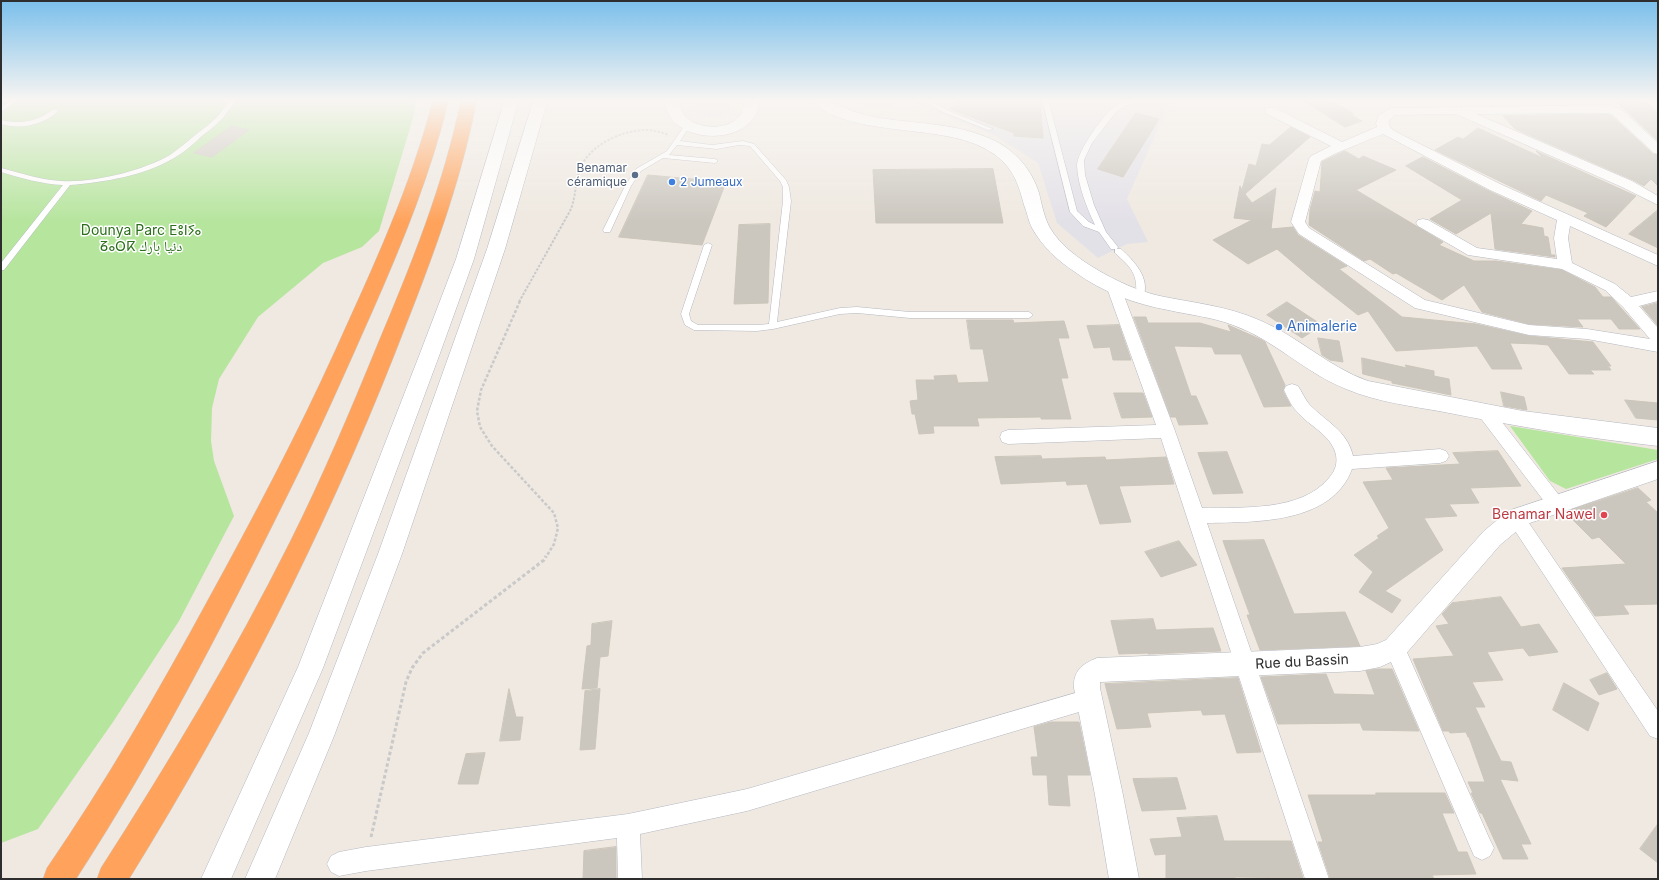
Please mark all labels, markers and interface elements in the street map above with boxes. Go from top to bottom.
place label: Benamar céramique [567,161,627,189]
marker: Benamar céramique [630,170,640,180]
place label: 2 Jumeaux [680,175,743,189]
marker: 2 Jumeaux [667,177,677,187]
park label: Dounya Parc ⴹⵓⵏⵢⴰ ⵒⴰⵔⴽ دنيا بارك [81,223,201,256]
place label: Animalerie [1287,319,1357,335]
marker: Animalerie [1274,322,1284,332]
place label: Benamar Nawel [1492,507,1596,523]
marker: Benamar Nawel [1599,510,1609,520]
street label: Rue du Bassin [1255,651,1349,673]

